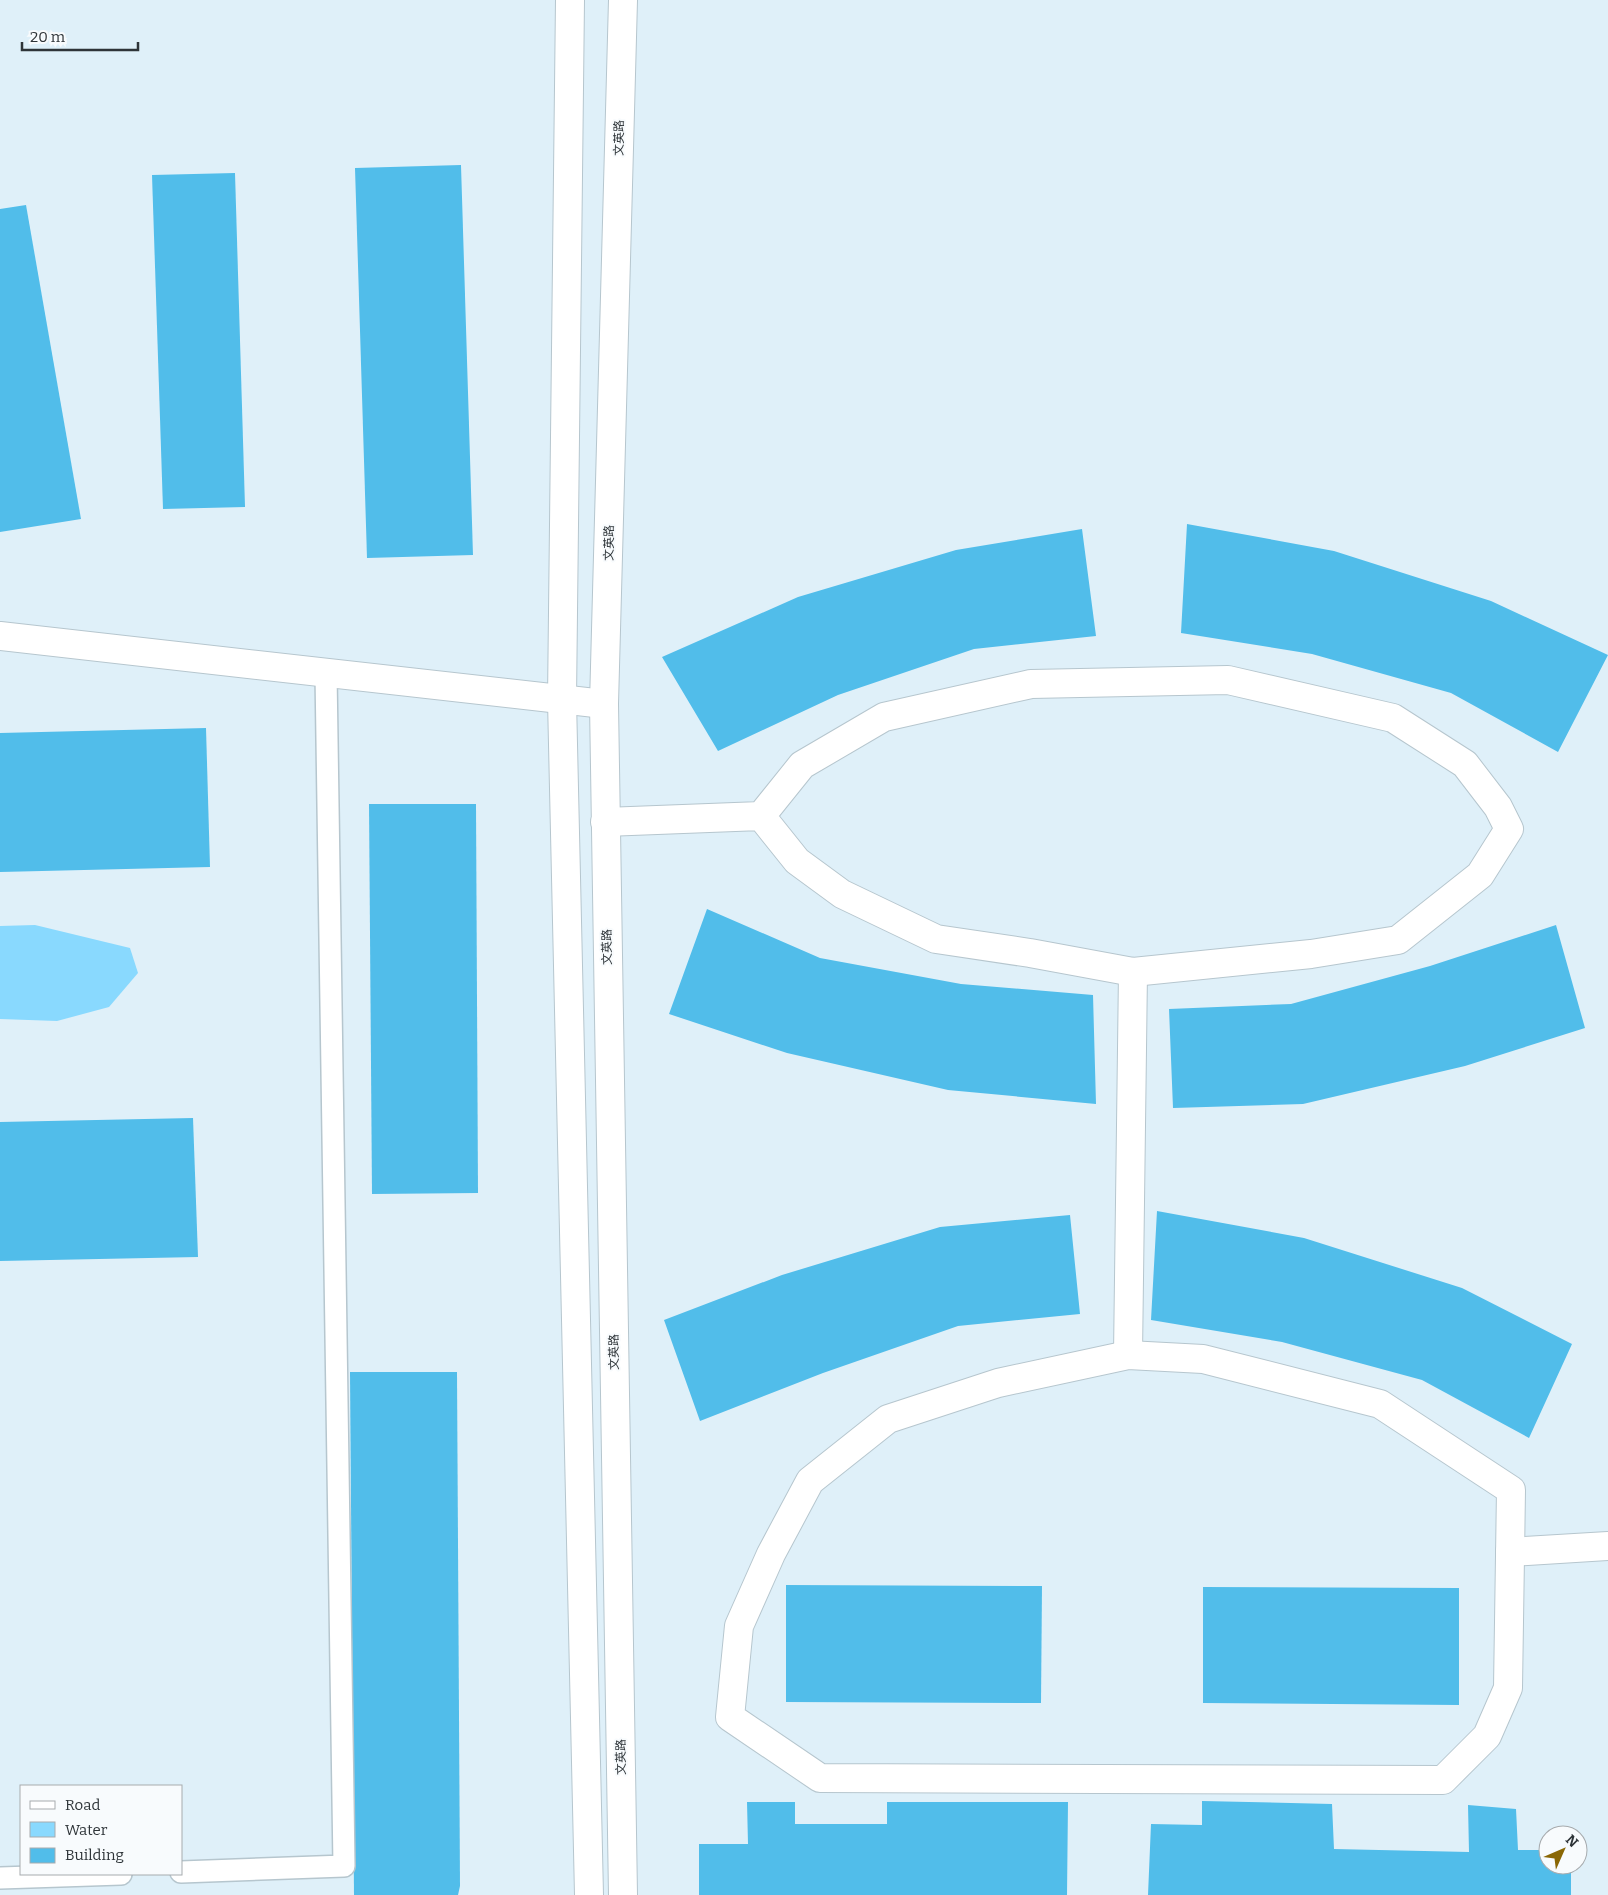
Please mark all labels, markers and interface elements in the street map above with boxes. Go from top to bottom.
scale bar [22,20,139,52]
text: 20 m [30,28,66,46]
street label: 文英路 [612,120,626,156]
street label: 文英路 [602,525,616,561]
street label: 文英路 [600,929,614,965]
street label: 文英路 [607,1334,621,1370]
street label: 文英路 [614,1739,628,1775]
legend [20,1785,182,1875]
text: Road [65,1796,100,1814]
text: Water [65,1821,108,1839]
north arrow [1538,1825,1588,1875]
text: N [1562,1831,1582,1851]
text: Building [65,1846,124,1864]

